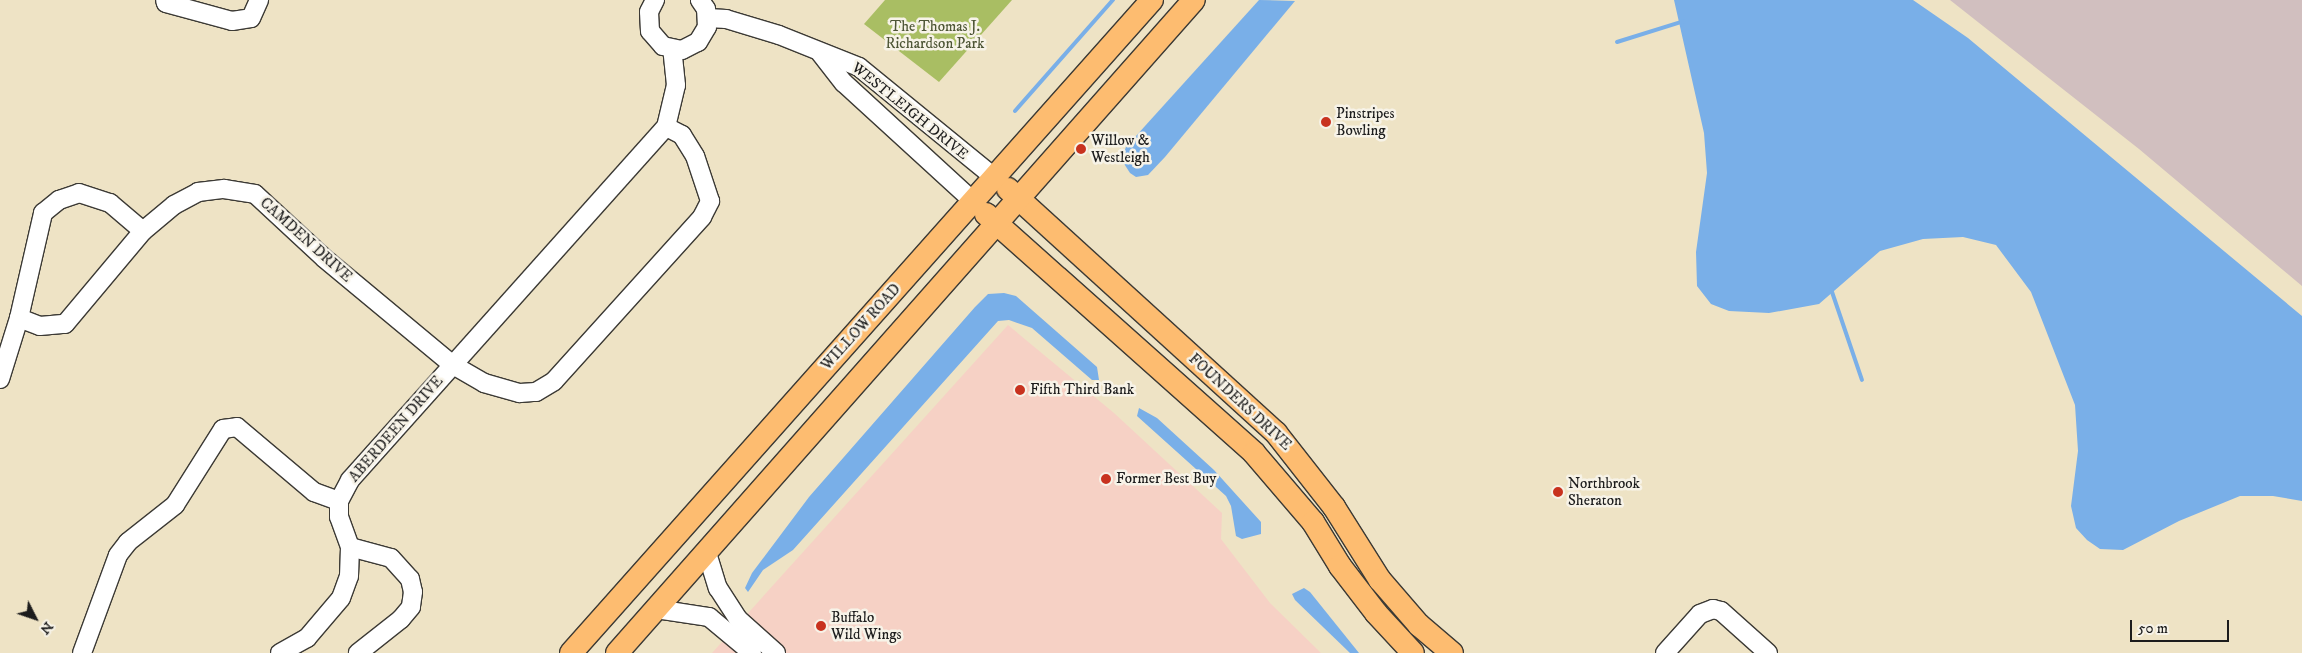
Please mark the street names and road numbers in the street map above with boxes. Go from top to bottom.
street label: WESTLEIGH DRIVE [848,58,972,164]
street label: CAMDEN DRIVE [256,194,356,286]
street label: WILLOW ROAD [817,280,905,374]
street label: FOUNDERS DRIVE [1185,350,1295,454]
street label: ABERDEEN DRIVE [345,372,447,486]

